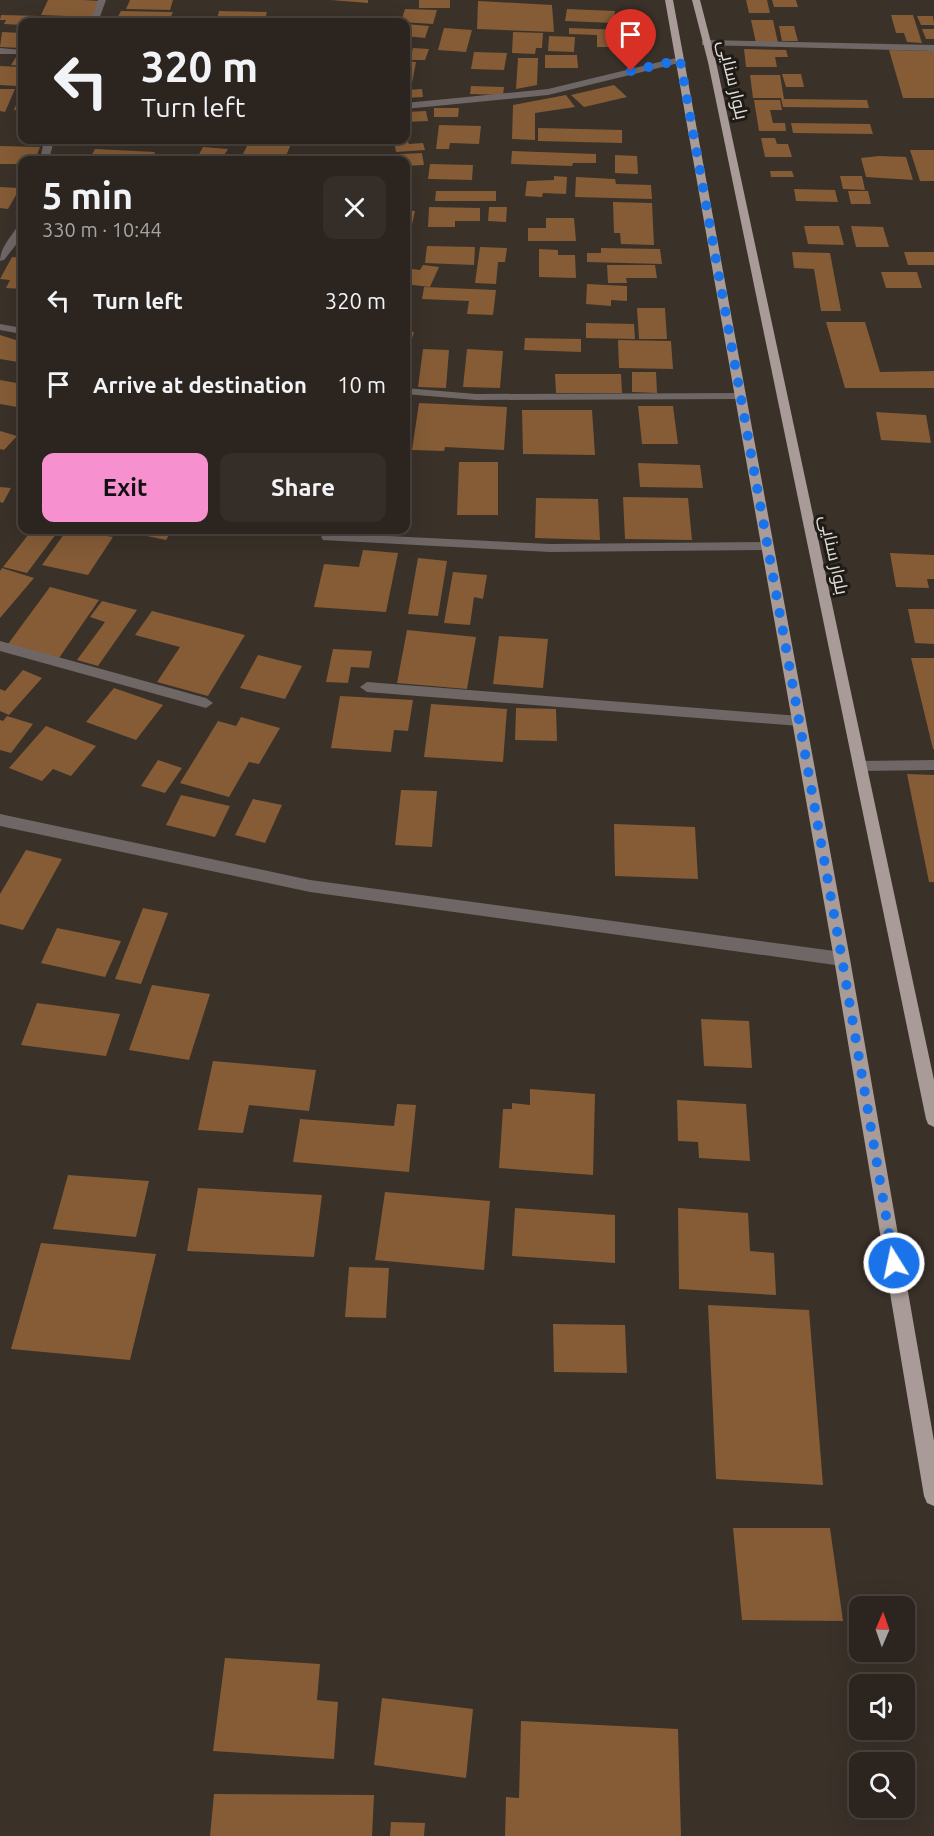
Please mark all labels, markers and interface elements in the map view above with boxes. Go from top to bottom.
pin [605,9,656,71]
icon: arrive [614,18,647,51]
street label: بلوار سنایی [713,38,753,122]
icon: left [42,42,120,120]
text: 320 m [141,43,258,90]
text: Turn left [141,92,245,122]
text: 5 min [42,175,133,216]
button: close [323,176,386,239]
text: 330 m · 10:44 [42,218,162,241]
icon: left [42,284,75,317]
text: Turn left [93,288,183,313]
text: 320 m [325,288,386,313]
icon: arrive [42,368,75,401]
text: Arrive at destination [93,372,307,397]
text: 10 m [337,372,386,397]
button: Exit [42,453,208,522]
button: Share [220,453,386,522]
street label: بلوار سنایی [815,513,853,597]
position arrow [862,1231,926,1295]
north arrow [849,1596,915,1662]
map controls [849,1596,915,1818]
button: sound [849,1674,915,1740]
button: search [849,1752,915,1818]

